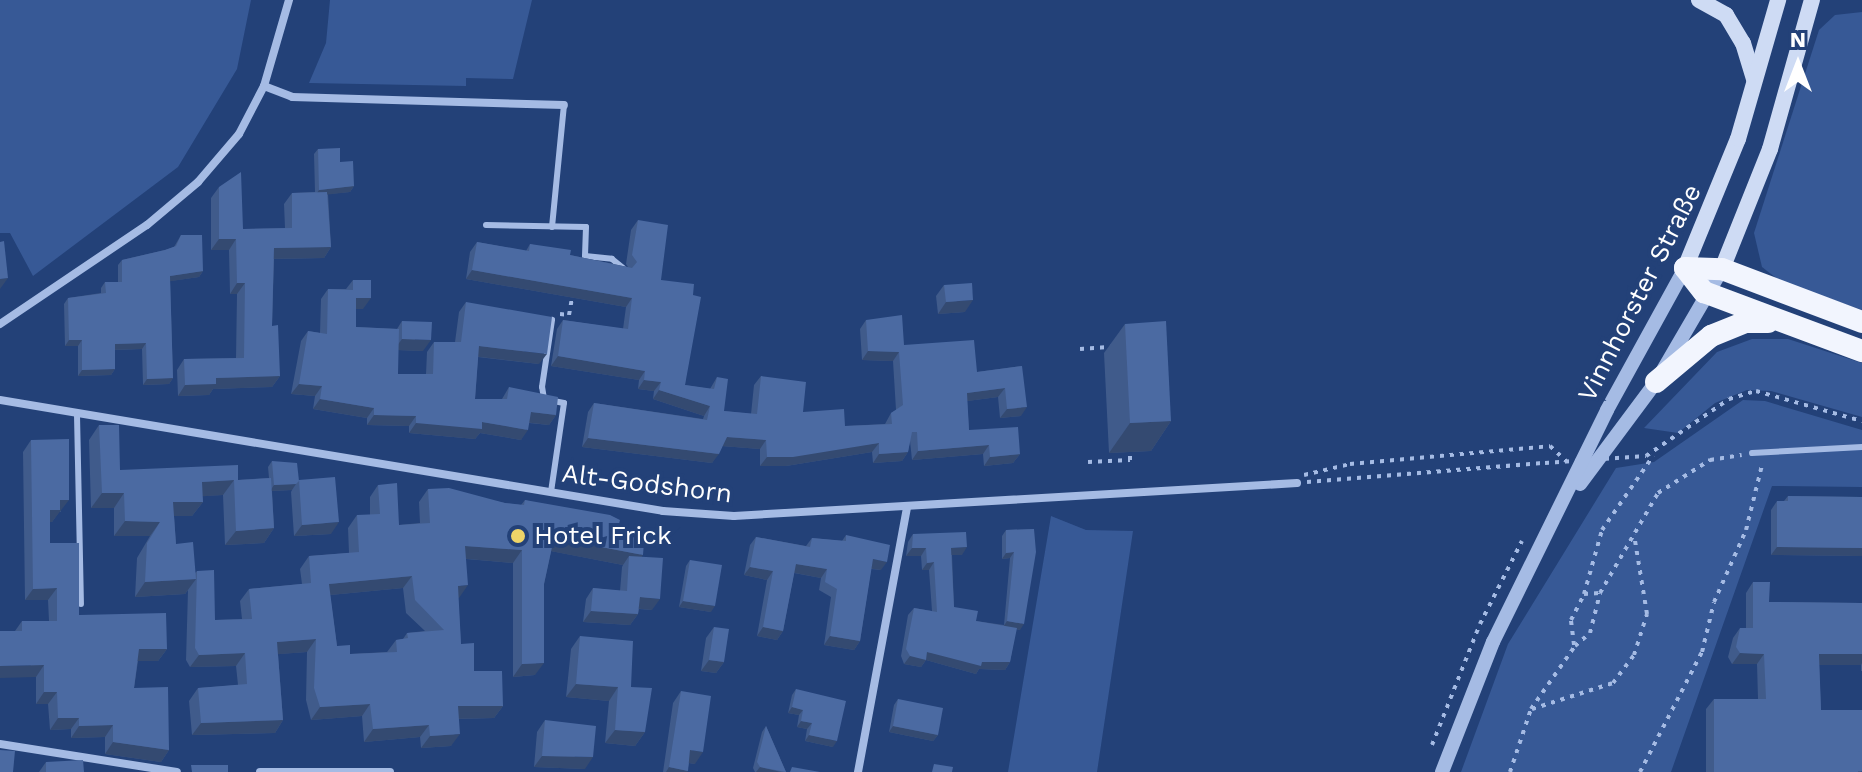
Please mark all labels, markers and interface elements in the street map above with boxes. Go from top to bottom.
north arrow [1758,24,1838,104]
text: N [1790,27,1806,52]
street label: Vinnhorster Straße [1572,179,1708,407]
street label: Alt-Godshorn [560,458,734,510]
place label: Hotel Frick [534,520,673,552]
marker: Hotel Frick [509,527,527,545]

